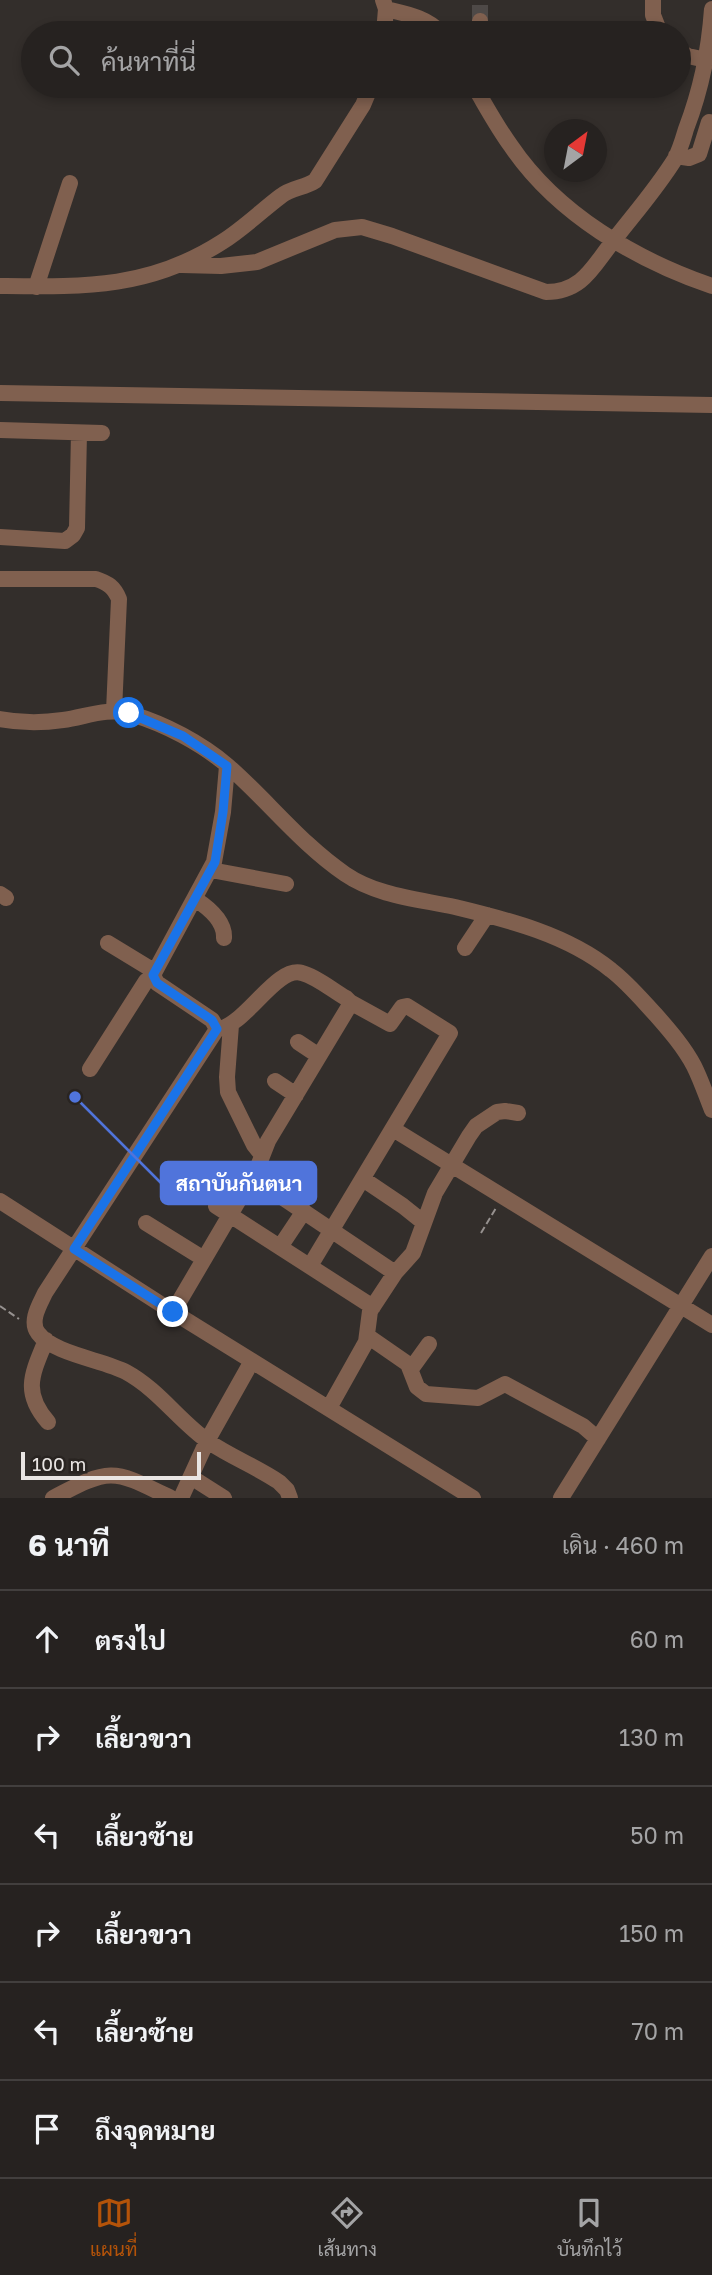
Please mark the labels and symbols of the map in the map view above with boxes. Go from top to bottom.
north arrow [544,119,607,182]
route start [113,697,144,728]
callout: สถาบันกันตนา [161,1162,316,1204]
text: สถาบันกันตนา [176,1170,302,1196]
route end [157,1296,188,1327]
scale bar [21,1449,201,1481]

